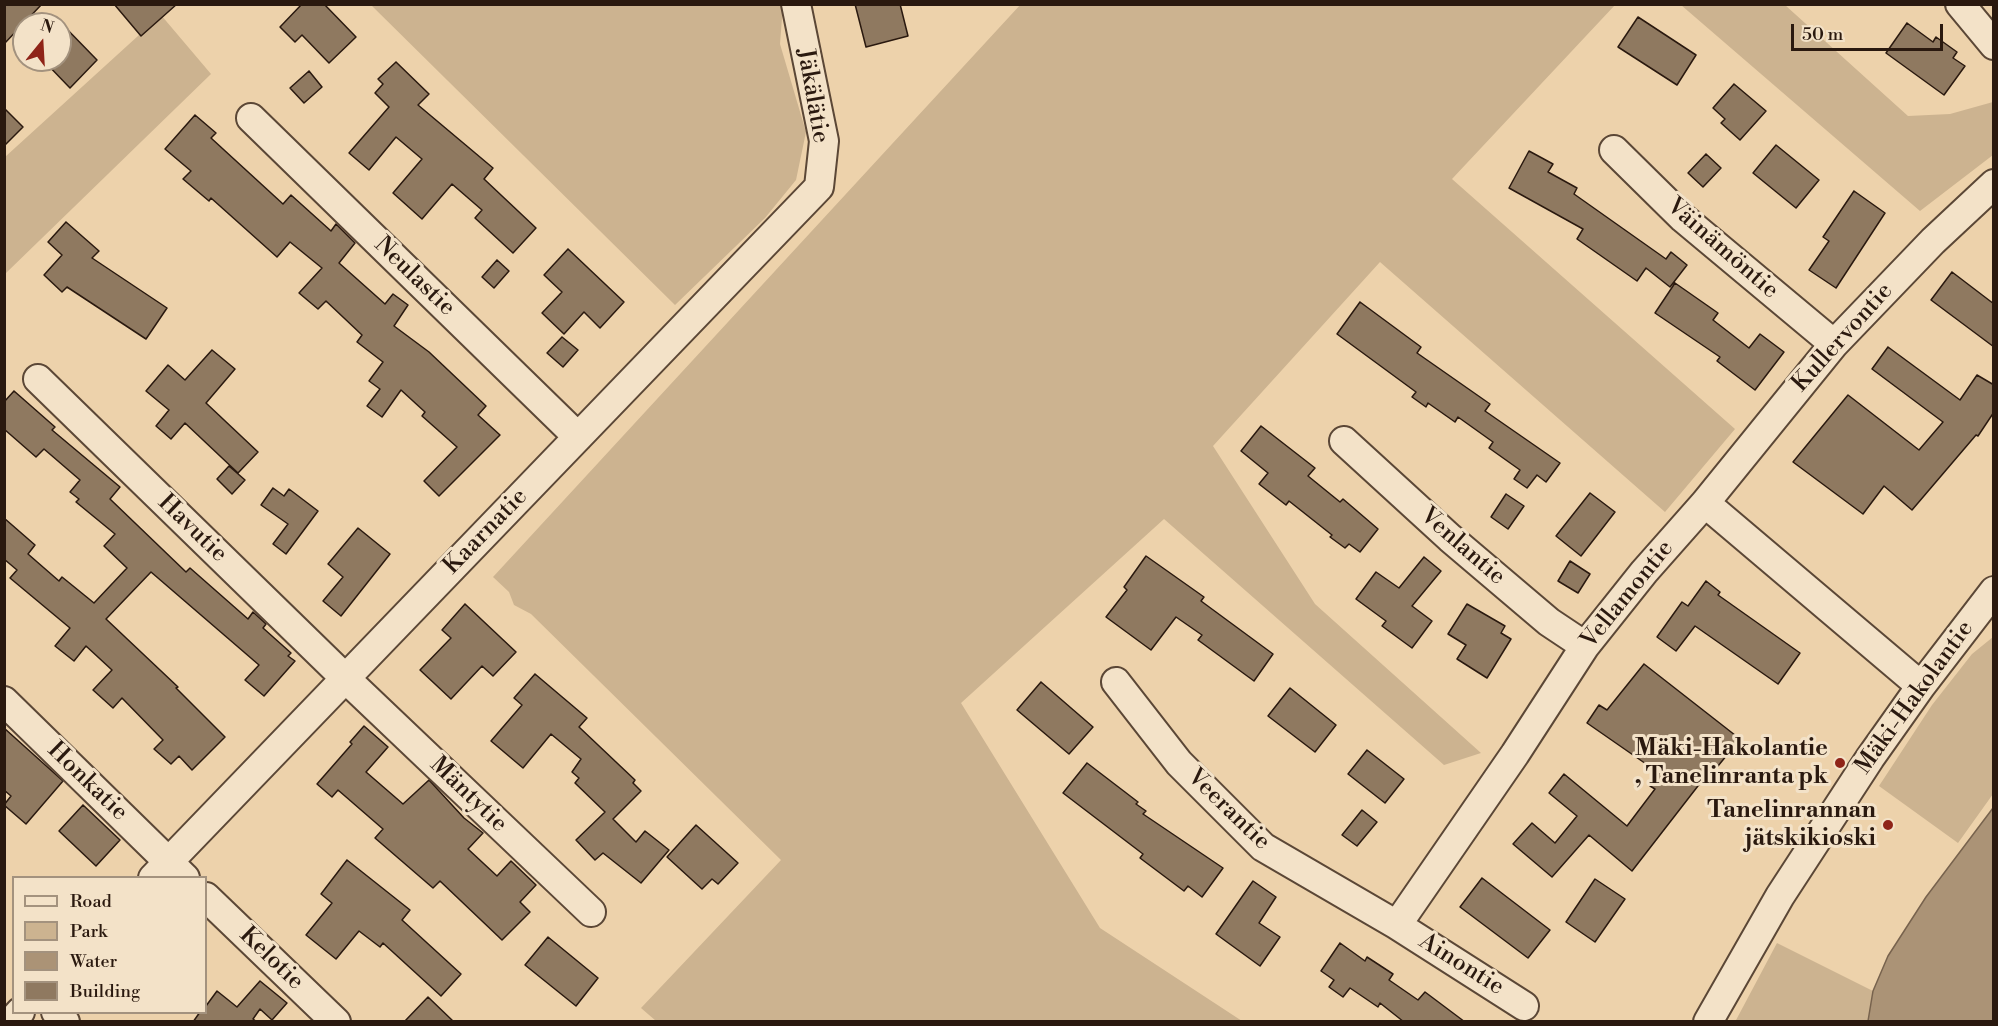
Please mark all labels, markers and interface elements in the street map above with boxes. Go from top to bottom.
north arrow [12,12,72,72]
scale bar [1794,12,1946,50]
text: N [38,15,56,38]
text: 50 m [1802,23,1843,46]
street label: Jäkälätie [790,46,834,146]
street label: Väinämöntie [1660,193,1784,305]
street label: Neulastie [367,231,461,323]
street label: Kullervontie [1786,277,1900,399]
street label: Kaarnatie [438,483,534,581]
street label: Havutie [151,489,233,569]
street label: Venlantie [1413,502,1511,592]
street label: Vellamontie [1576,535,1680,655]
street label: Mäki-Hakolantie [1850,616,1980,780]
place label: Mäki-Hakolantie , Tanelinranta pk [1634,735,1828,791]
street label: Honkatie [41,737,133,827]
street label: Mäntytie [423,751,513,839]
marker: Mäki-Hakolantie , Tanelinranta pk [1833,756,1847,770]
street label: Veerantie [1180,763,1276,857]
place label: Tanelinrannan jätskikioski [1707,797,1876,853]
marker: Tanelinrannan jätskikioski [1881,818,1895,832]
legend [12,876,207,1014]
text: Road [70,890,112,913]
text: Park [70,920,107,943]
street label: Kelotie [233,921,309,997]
street label: Ainontie [1413,928,1509,1002]
text: Water [70,950,117,973]
text: Building [70,980,140,1003]

